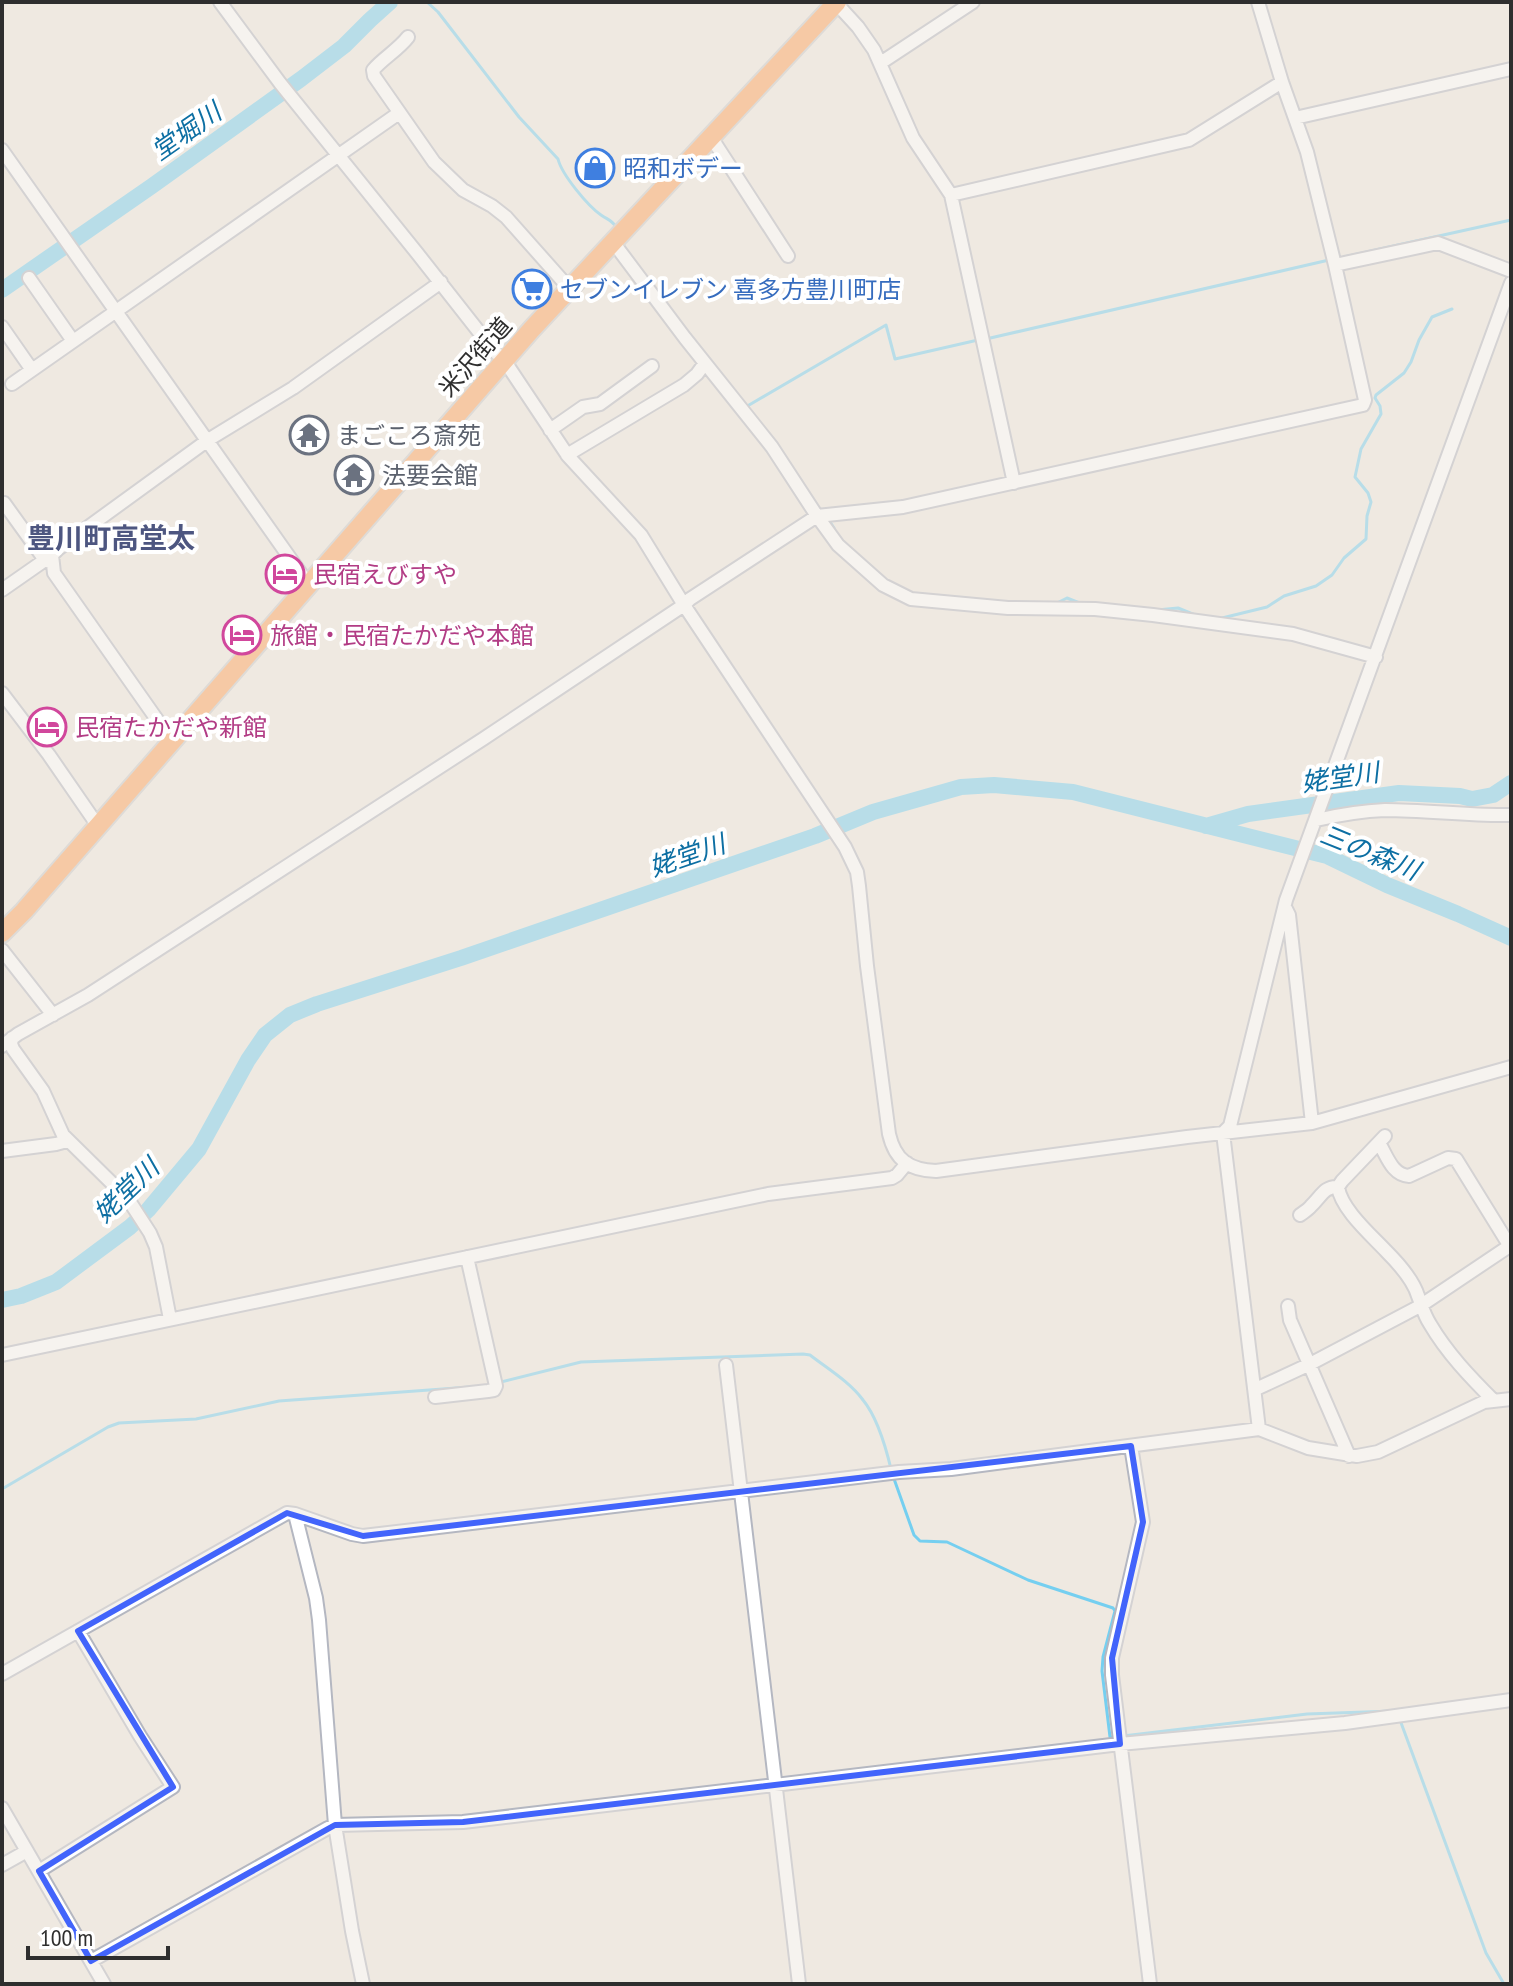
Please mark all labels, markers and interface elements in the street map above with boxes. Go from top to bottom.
water label: 堂堀川 [145,93,230,167]
shop icon: 昭和ボデー [574,147,616,189]
place label: 昭和ボデー [623,153,743,184]
supermarket icon: セブンイレブン 喜多方豊川町店 [511,268,553,310]
place label: セブンイレブン 喜多方豊川町店 [560,274,901,305]
street label: 米沢街道 [432,311,518,403]
temple icon: まごころ斎苑 [288,414,330,456]
place label: まごころ斎苑 [337,420,481,451]
temple icon: 法要会館 [333,454,375,496]
place label: 法要会館 [382,460,478,491]
district label: 豊川町高堂太 [27,519,195,556]
hotel icon: 民宿えびすや [264,553,306,595]
place label: 民宿えびすや [313,559,457,590]
hotel icon: 旅館・民宿たかだや本館 [221,614,263,656]
place label: 旅館・民宿たかだや本館 [270,620,534,651]
hotel icon: 民宿たかだや新館 [26,706,68,748]
place label: 民宿たかだや新館 [75,712,267,743]
water label: 姥堂川 [1299,755,1384,799]
water label: 三の森川 [1316,817,1427,888]
water label: 姥堂川 [645,826,732,883]
water label: 姥堂川 [86,1149,168,1229]
scale bar [28,1910,168,1960]
text: 100 m [40,1922,93,1953]

